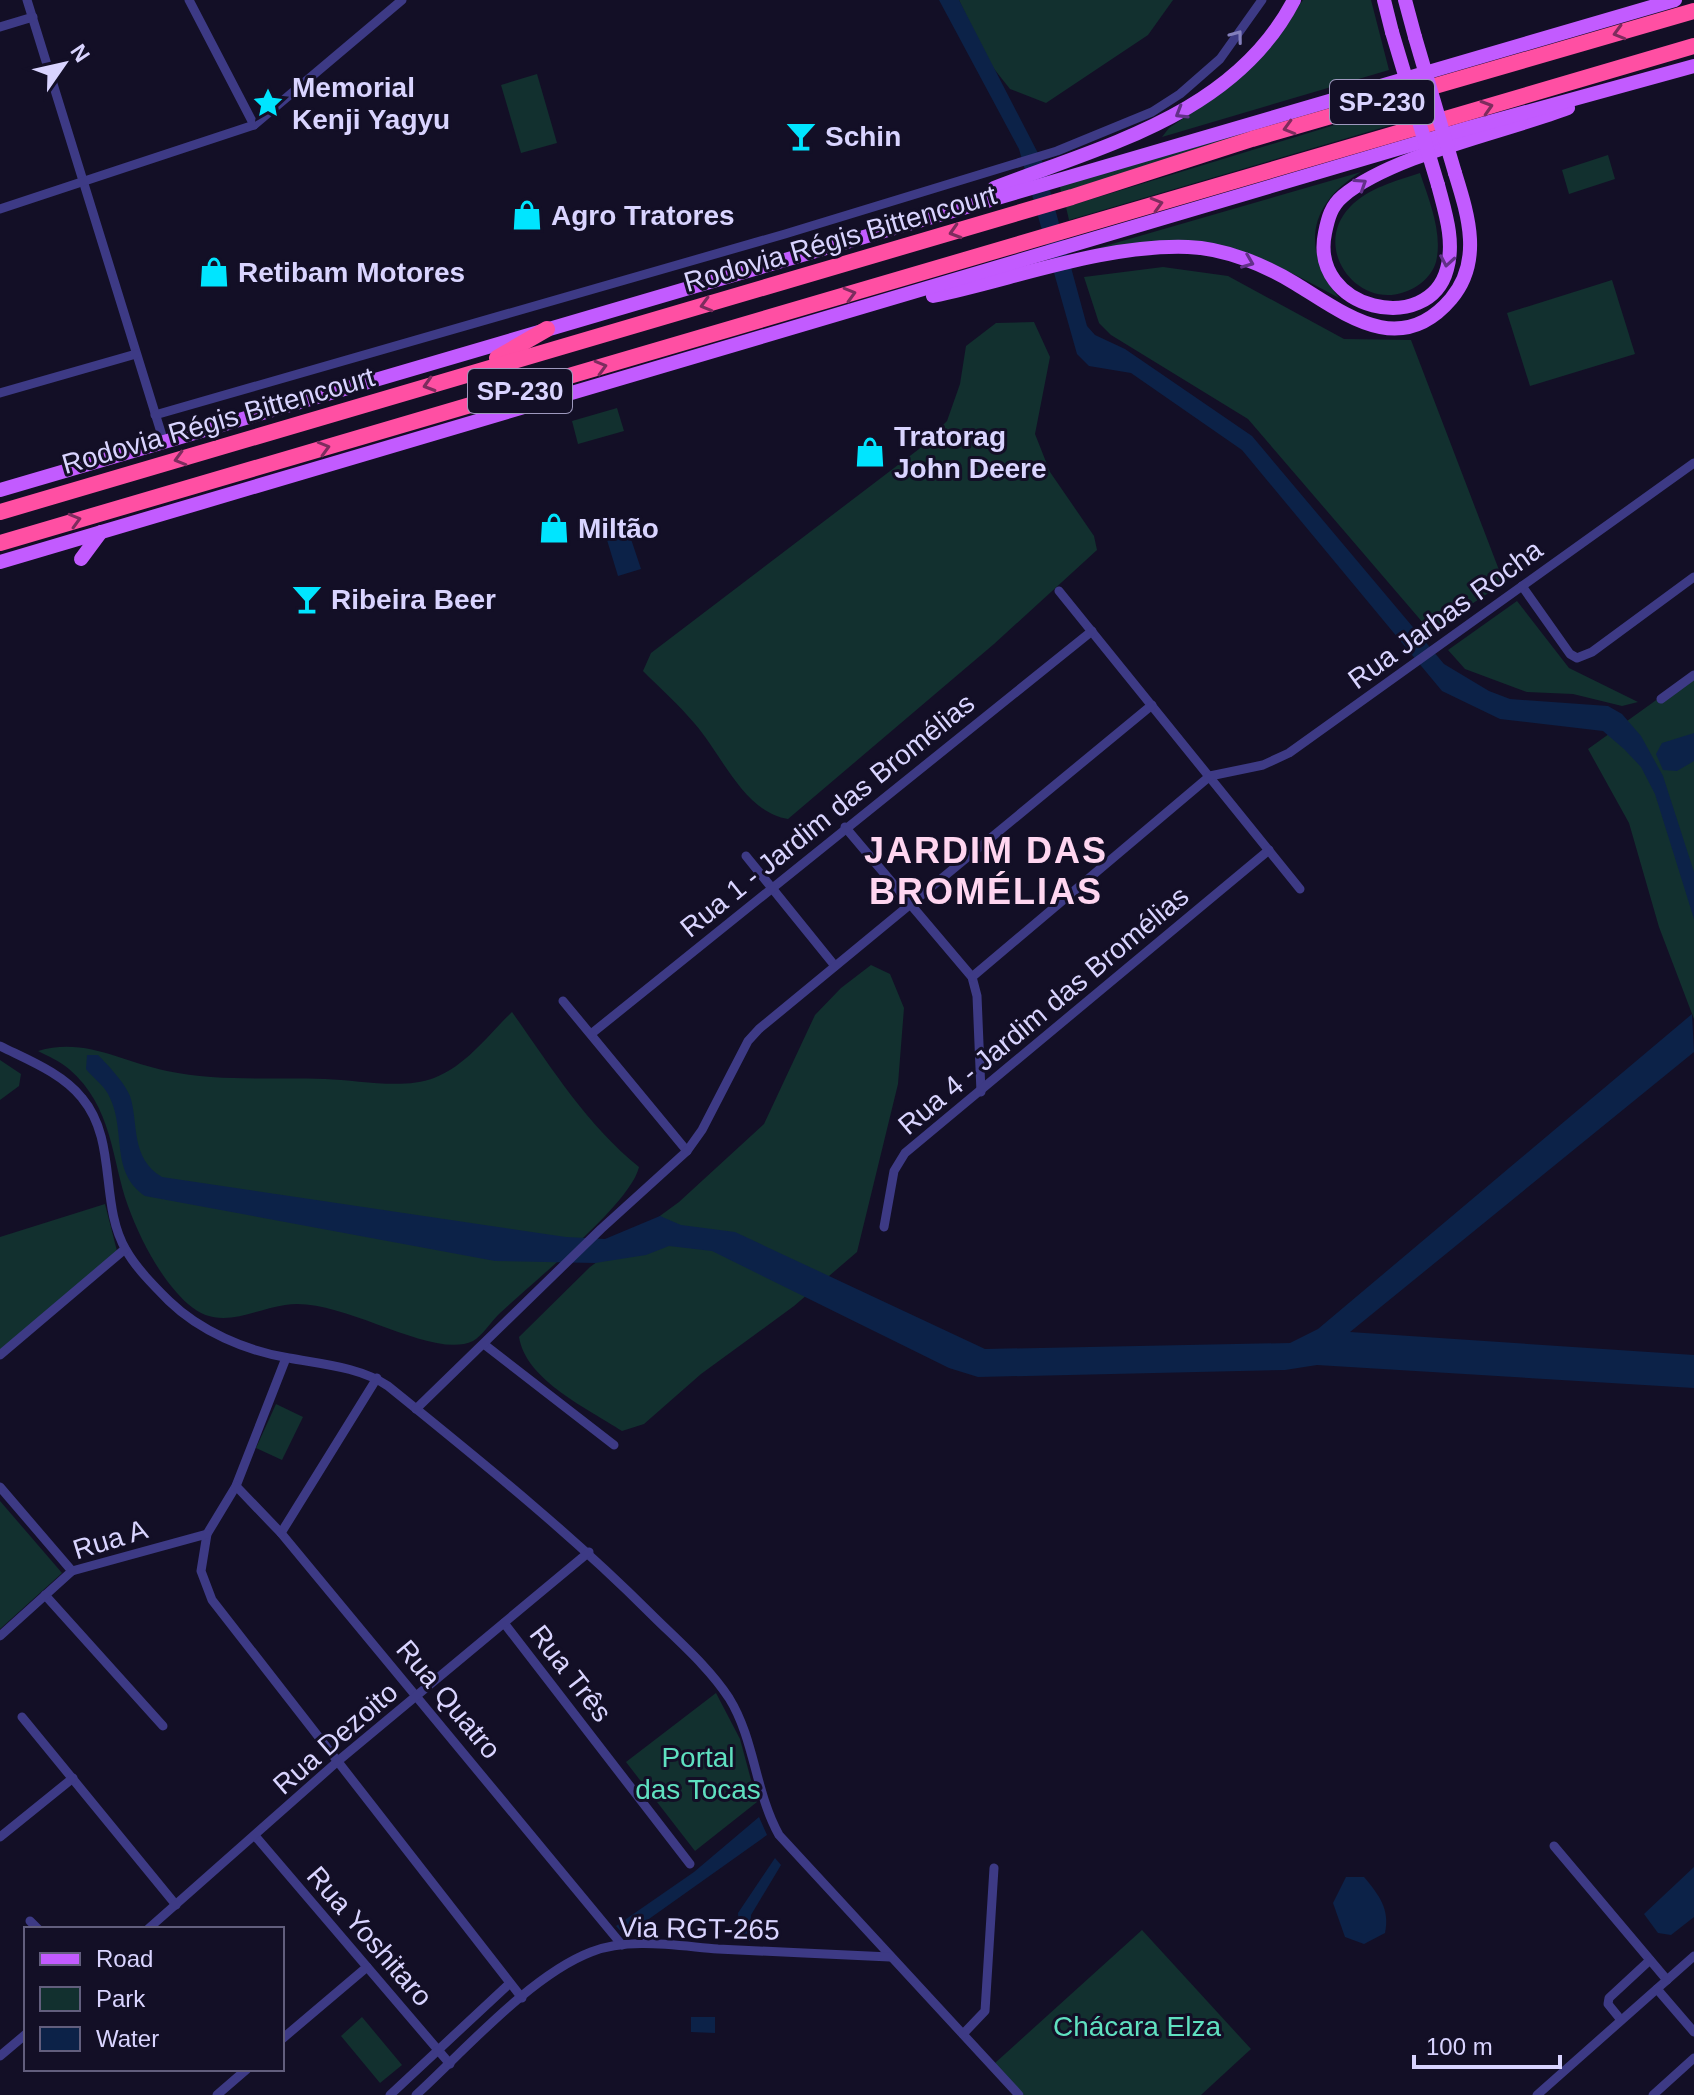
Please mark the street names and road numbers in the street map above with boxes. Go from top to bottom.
road number: SP-230 [1330,80,1434,124]
street label: Rodovia Régis Bittencourt [680,179,1000,298]
street label: Rodovia Régis Bittencourt [58,361,378,480]
road number: SP-230 [468,369,572,413]
street label: Rua Jarbas Rocha [1342,533,1549,695]
street label: Rua 1 - Jardim das Bromélias [674,687,980,943]
street label: Rua 4 - Jardim das Bromélias [892,880,1195,1141]
street label: Rua A [69,1513,151,1565]
street label: Rua Três [523,1619,618,1728]
street label: Rua Quatro [390,1634,507,1765]
street label: Rua Dezoito [267,1676,404,1801]
street label: Rua Yoshitaro [301,1860,439,2012]
street label: Via RGT-265 [618,1912,780,1945]

